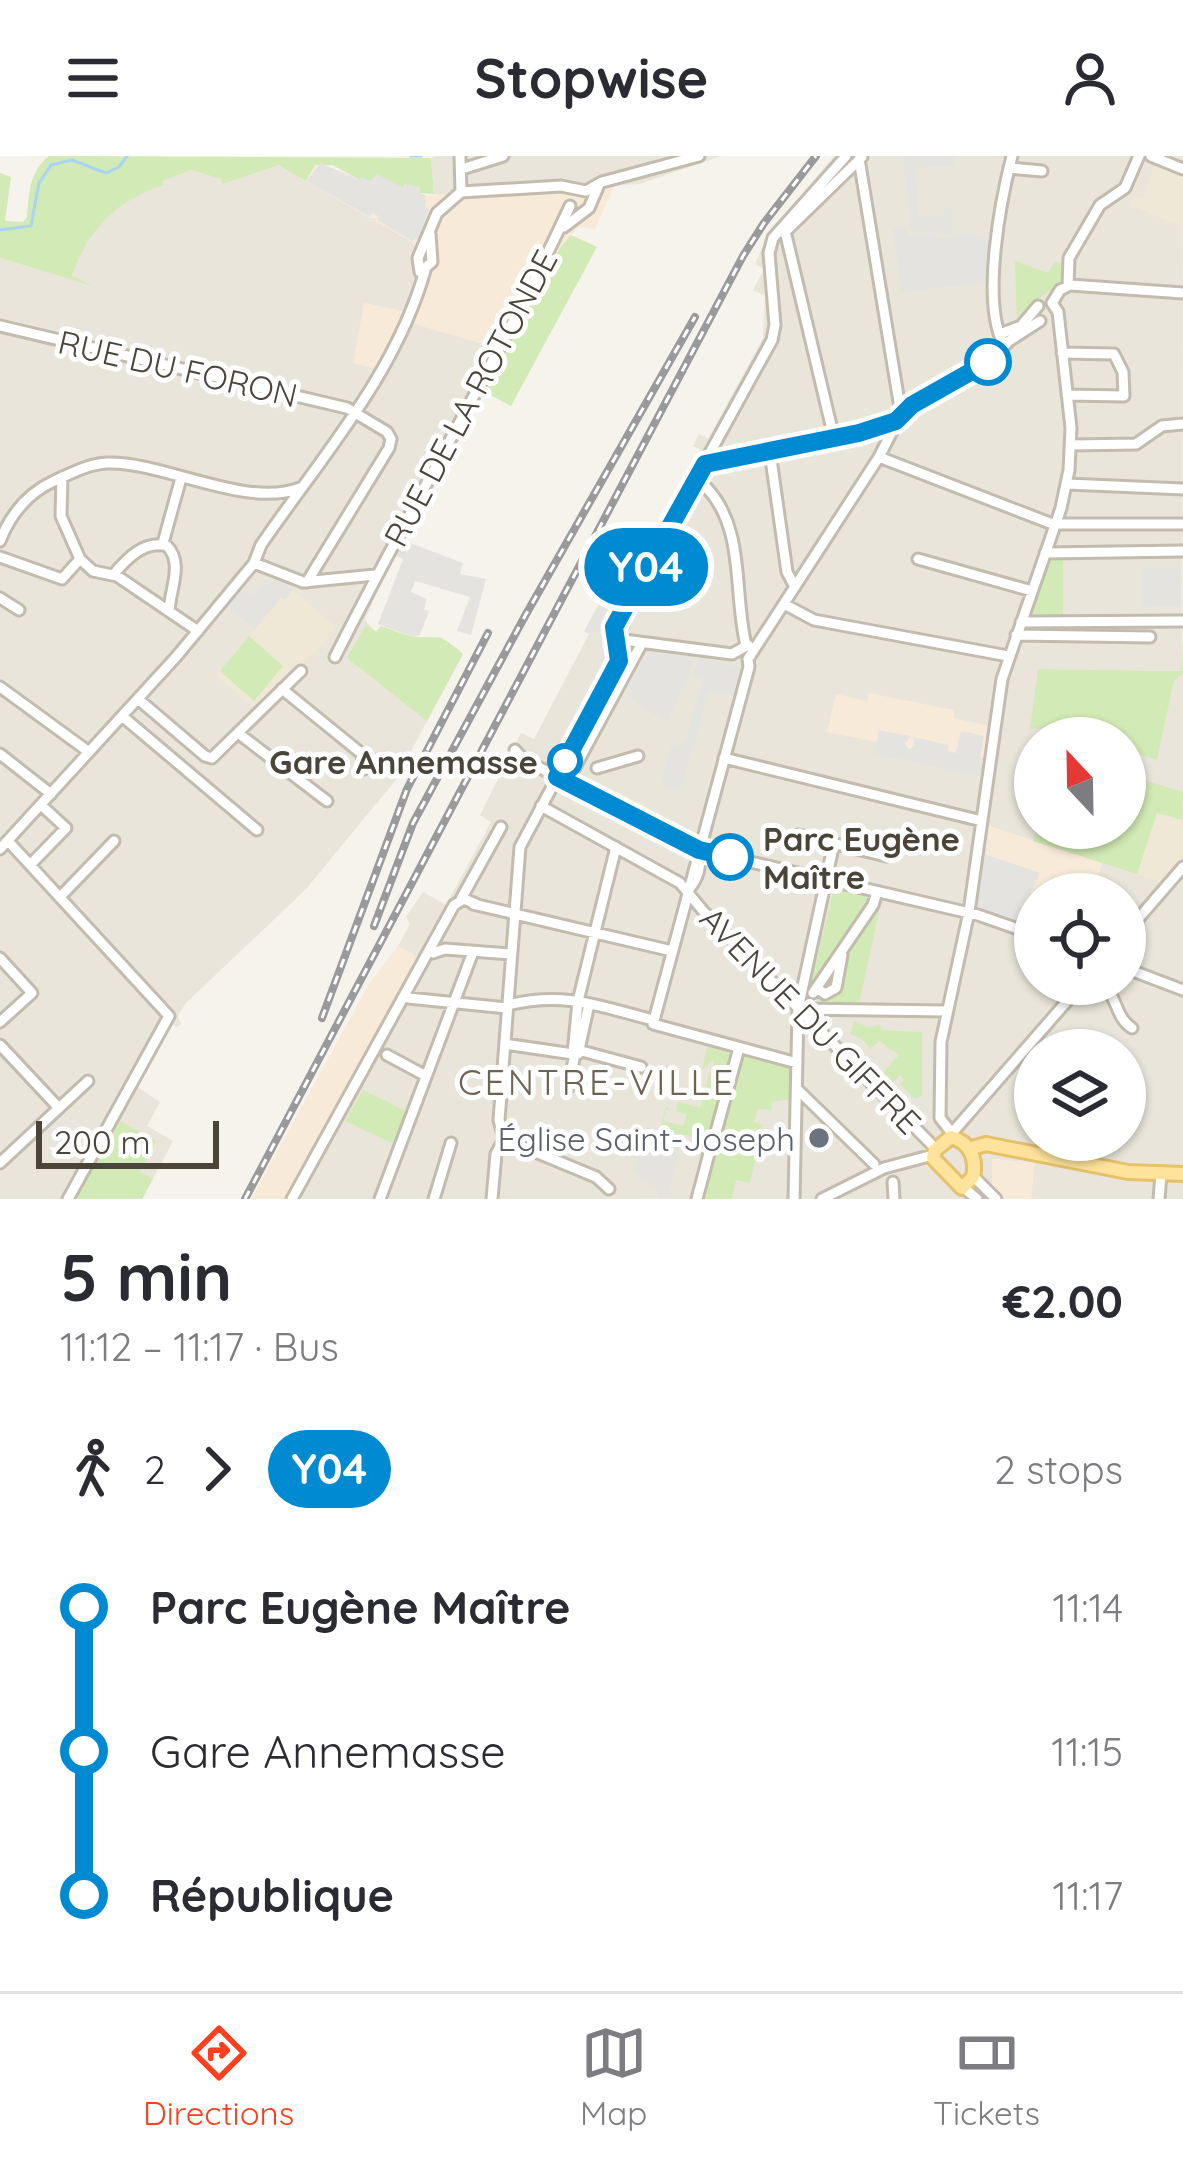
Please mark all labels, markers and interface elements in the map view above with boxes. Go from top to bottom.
text: Stopwise [475,44,708,112]
icon: menu [60,45,126,111]
icon: person [1057,45,1123,111]
street label: RUE DE LA ROTONDE [374,243,566,553]
street label: RUE DU FORON [54,321,302,415]
unlabelled marker [966,340,1010,384]
line badge: Y04 [577,528,715,606]
text: Y04 [608,540,684,593]
north arrow [1014,717,1146,849]
map controls [1014,717,1146,1161]
place label: Gare Annemasse [269,741,538,782]
marker: Gare Annemasse [549,745,581,777]
place label: Parc Eugène Maître [763,818,960,897]
marker: Parc Eugène Maître [708,835,752,879]
button: locate [1014,873,1146,1005]
street label: AVENUE DU GIFFRE [692,898,930,1142]
button: layers [1014,1029,1146,1161]
district label: CENTRE-VILLE [458,1059,736,1104]
scale bar [36,1115,219,1168]
place label: Église Saint-Joseph [497,1118,795,1159]
text: 200 m [54,1121,151,1162]
marker: Église Saint-Joseph [806,1125,832,1151]
text: 5 min [60,1235,232,1318]
text: €2.00 [1003,1273,1123,1329]
text: 11:12 – 11:17 · Bus [60,1322,339,1371]
icon: walk [60,1436,126,1502]
icon: forward [184,1436,250,1502]
text: Y04 [292,1442,367,1495]
text: 2 [144,1445,166,1494]
text: 2 stops [994,1445,1123,1494]
text: Parc Eugène Maître [150,1579,571,1635]
text: 11:14 [1052,1583,1123,1632]
text: Gare Annemasse [150,1723,506,1779]
text: 11:15 [1051,1727,1123,1776]
text: République [150,1867,394,1923]
text: 11:17 [1052,1871,1123,1920]
tab: Directions [143,2020,294,2133]
tab: Map [580,2020,647,2133]
tab: Tickets [933,2020,1040,2133]

